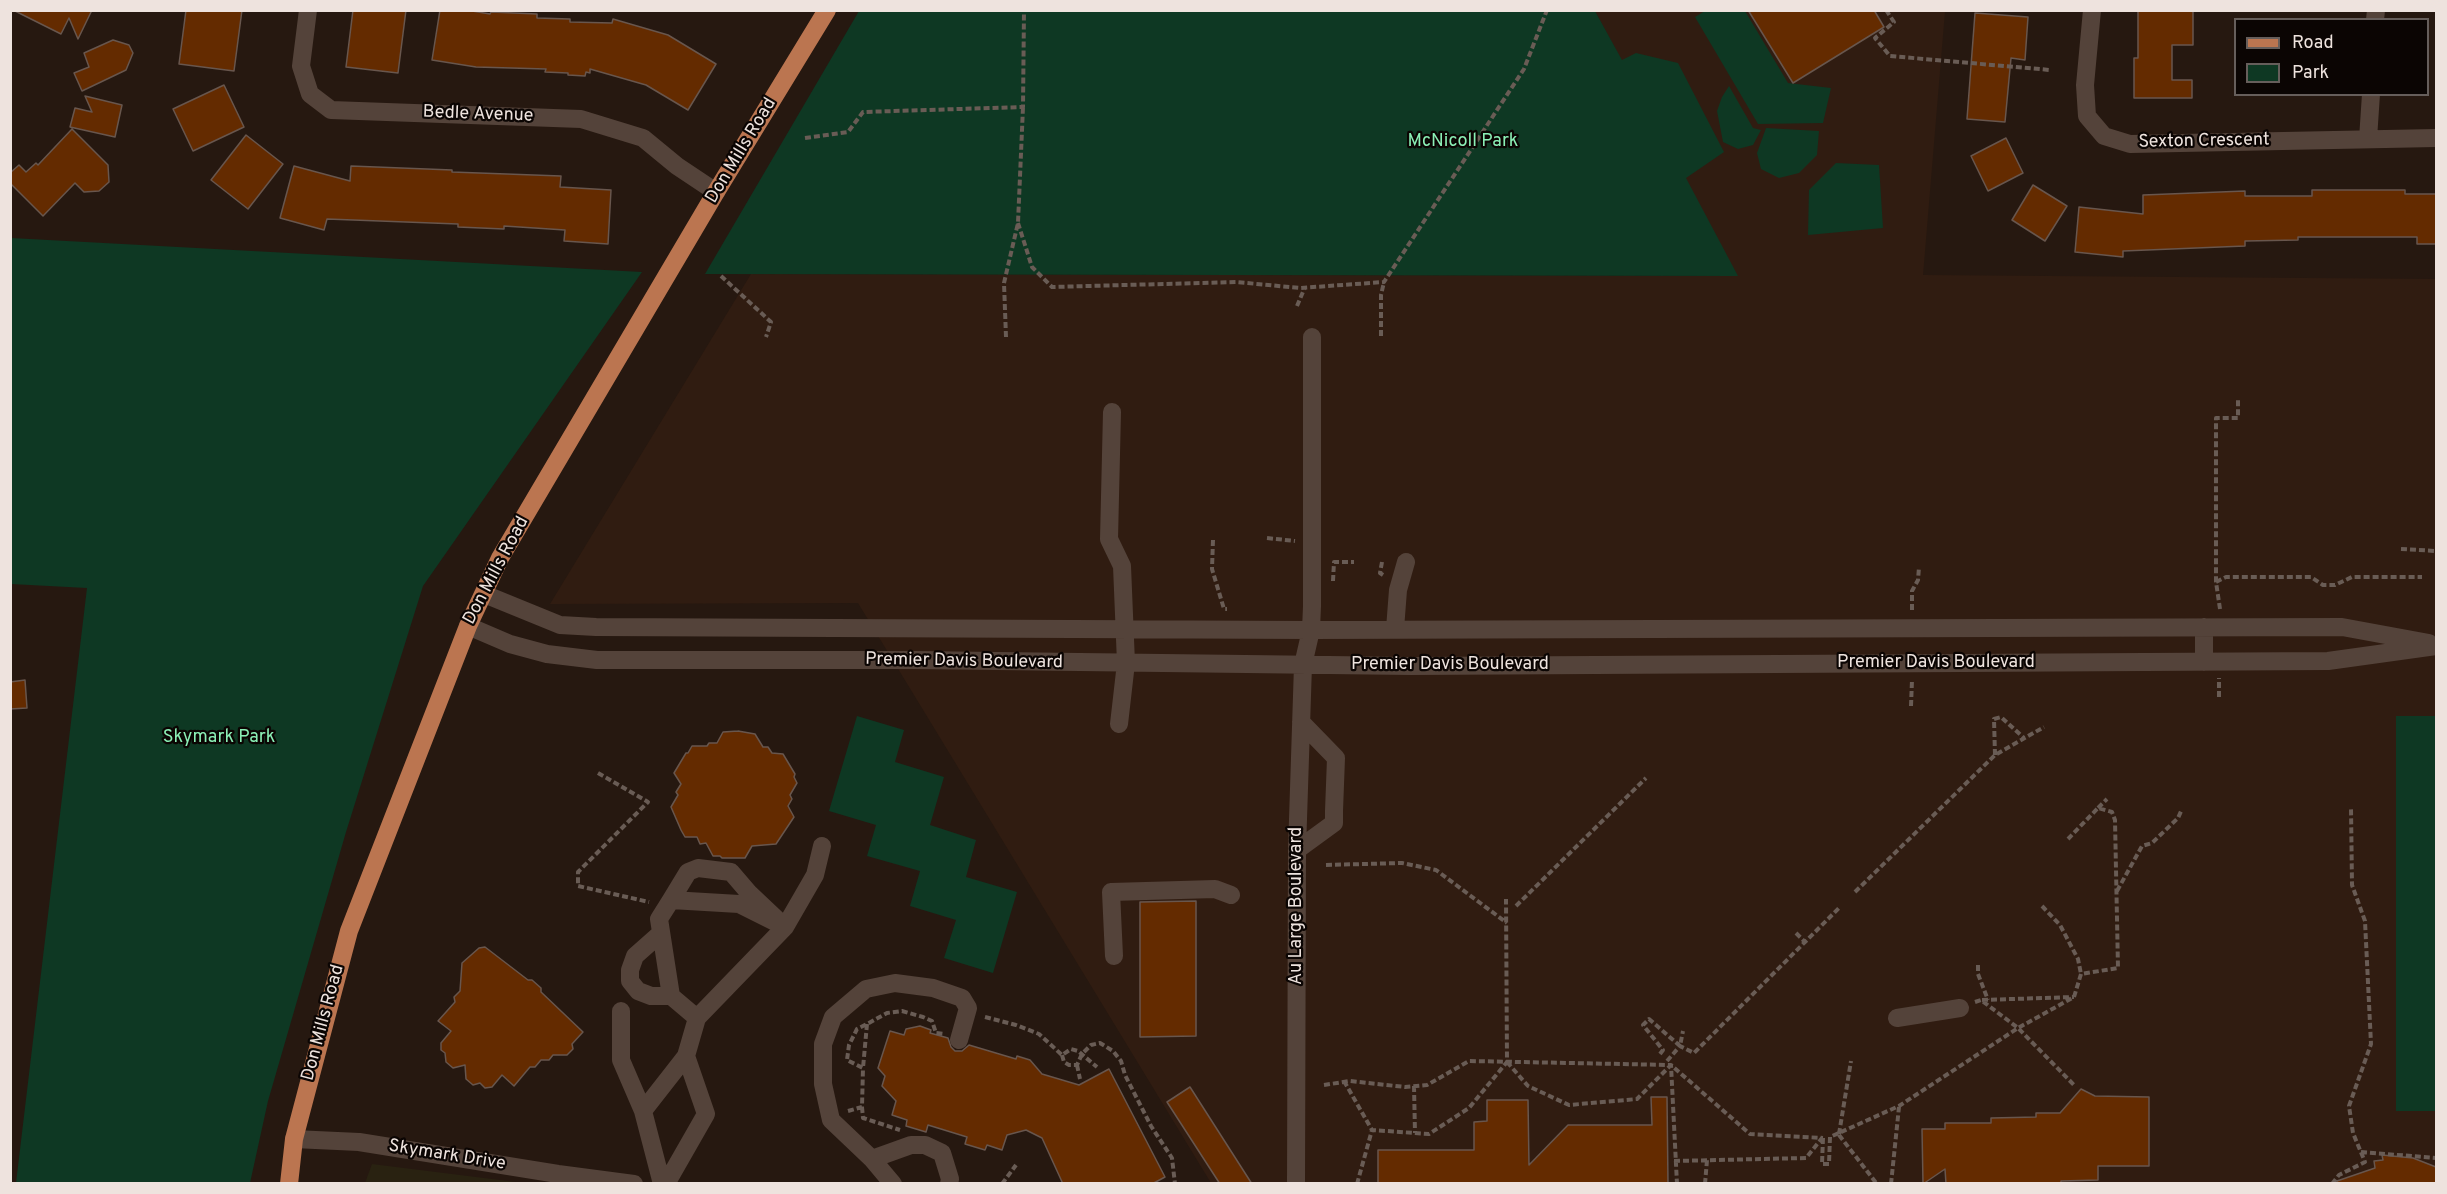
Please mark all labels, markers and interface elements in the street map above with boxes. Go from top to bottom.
legend [2234,18,2429,96]
text: Road [2292,32,2334,55]
text: Park [2292,62,2329,85]
street label: Don Mills Road [702,94,782,208]
street label: Bedle Avenue [422,102,534,128]
street label: Sexton Crescent [2138,130,2270,154]
park label: McNicoll Park [1408,131,1518,153]
street label: Don Mills Road [459,513,535,629]
street label: Premier Davis Boulevard [865,649,1063,675]
street label: Premier Davis Boulevard [1837,652,2035,674]
street label: Premier Davis Boulevard [1351,654,1549,676]
park label: Skymark Park [163,727,275,749]
street label: Au Large Boulevard [1286,827,1308,985]
street label: Don Mills Road [298,963,350,1083]
street label: Skymark Drive [387,1136,507,1176]

